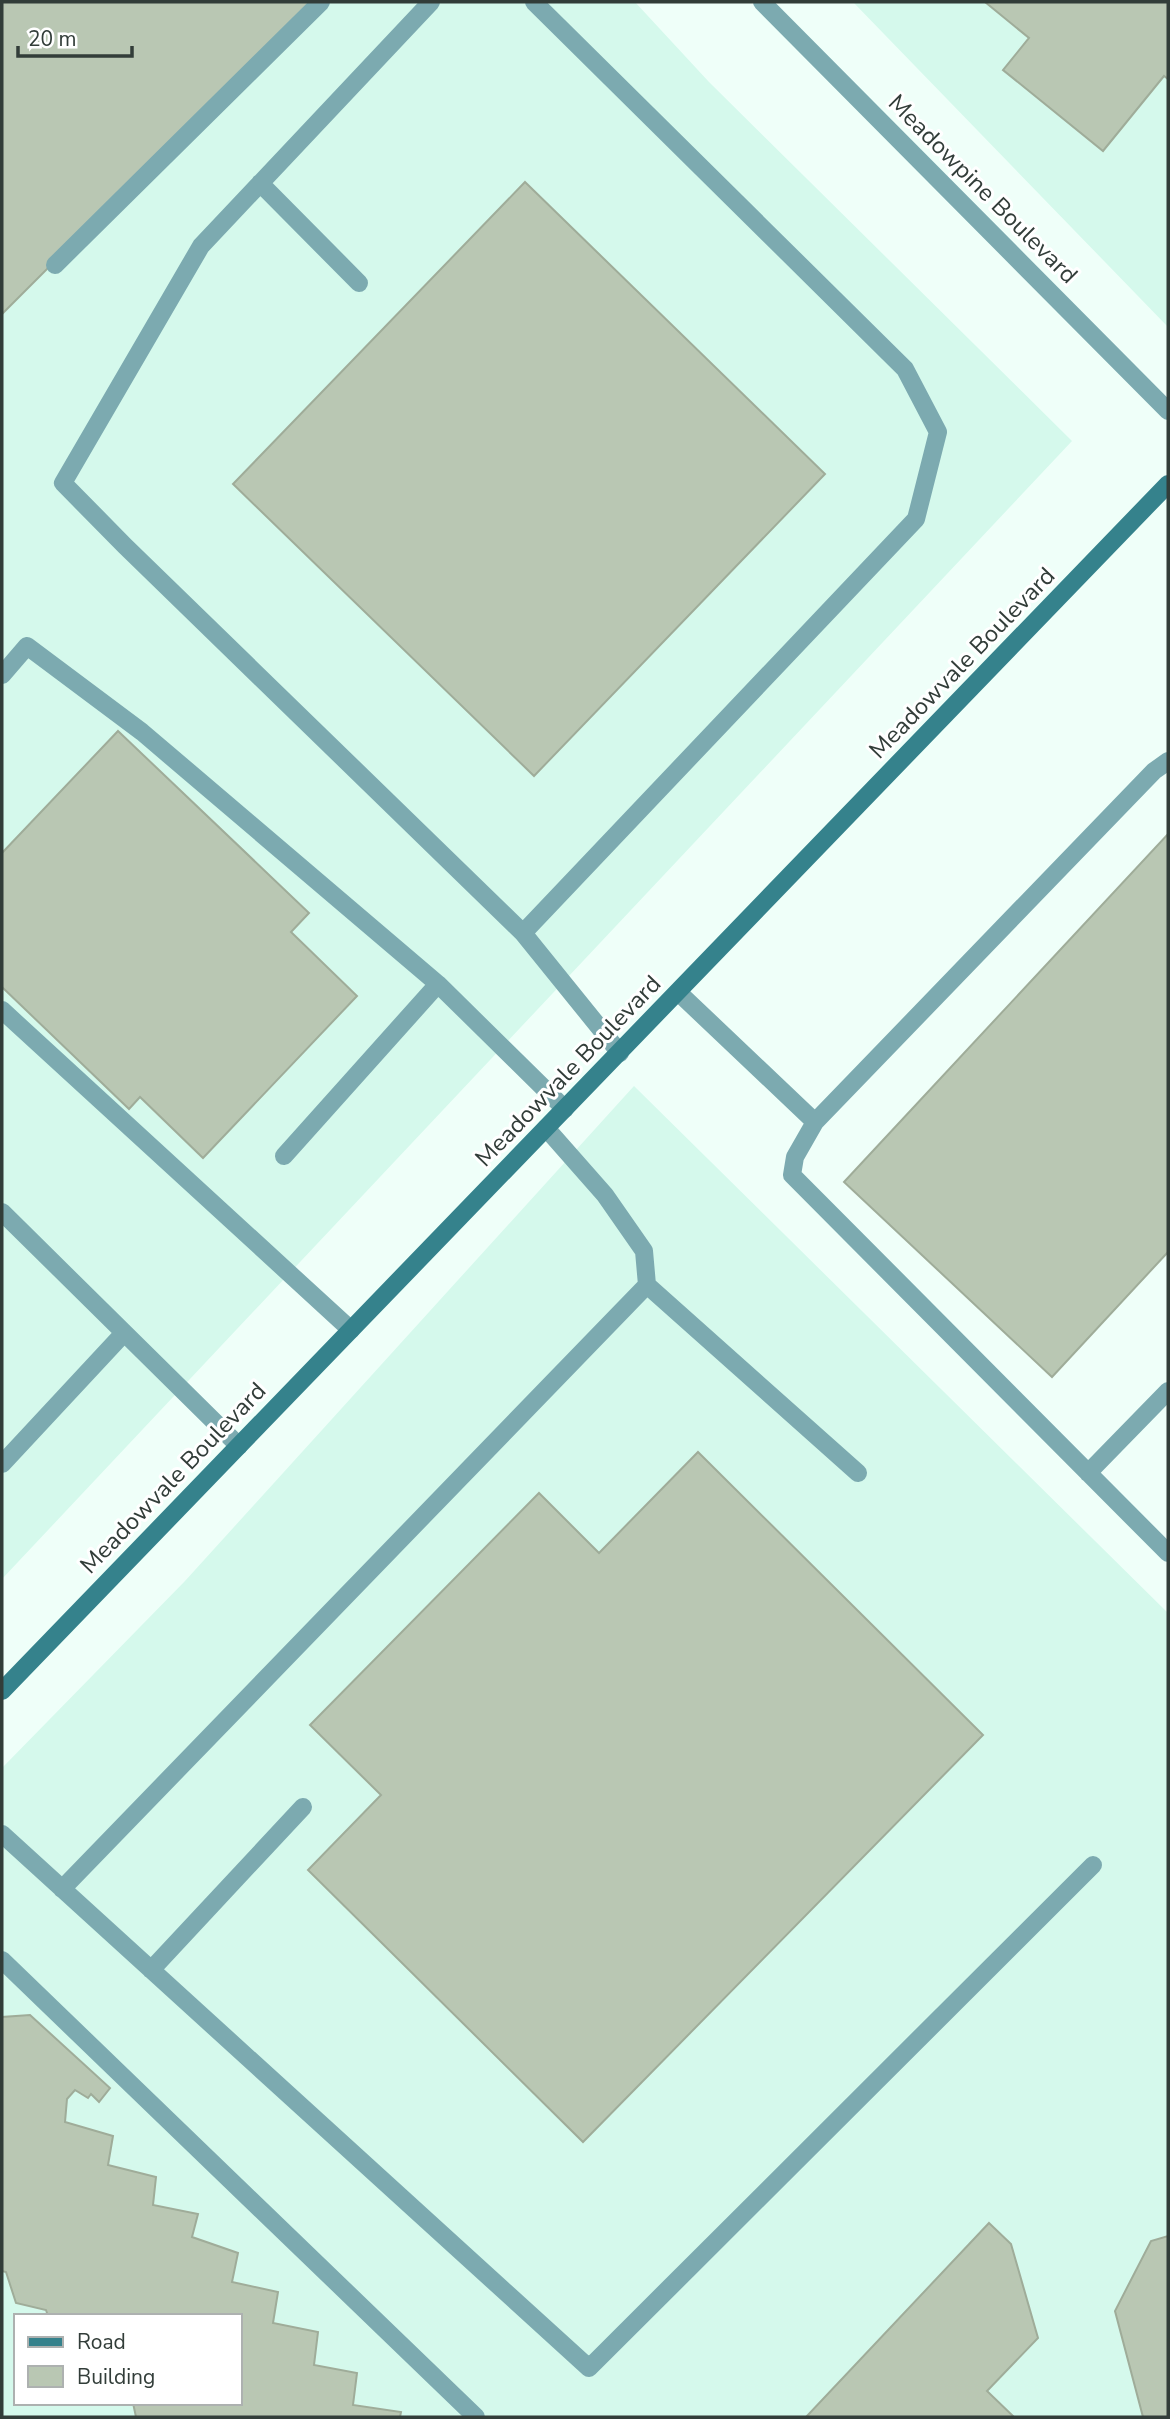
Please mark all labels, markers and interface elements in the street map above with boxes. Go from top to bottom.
scale bar [18,14,131,58]
text: 20 m [28,25,77,53]
street label: Meadowpine Boulevard [881,87,1085,291]
street label: Meadowvale Boulevard [862,560,1062,766]
street label: Meadowvale Boulevard [468,968,668,1174]
street label: Meadowvale Boulevard [73,1375,273,1581]
legend [14,2314,242,2405]
text: Road [77,2328,126,2356]
text: Building [77,2363,155,2391]

